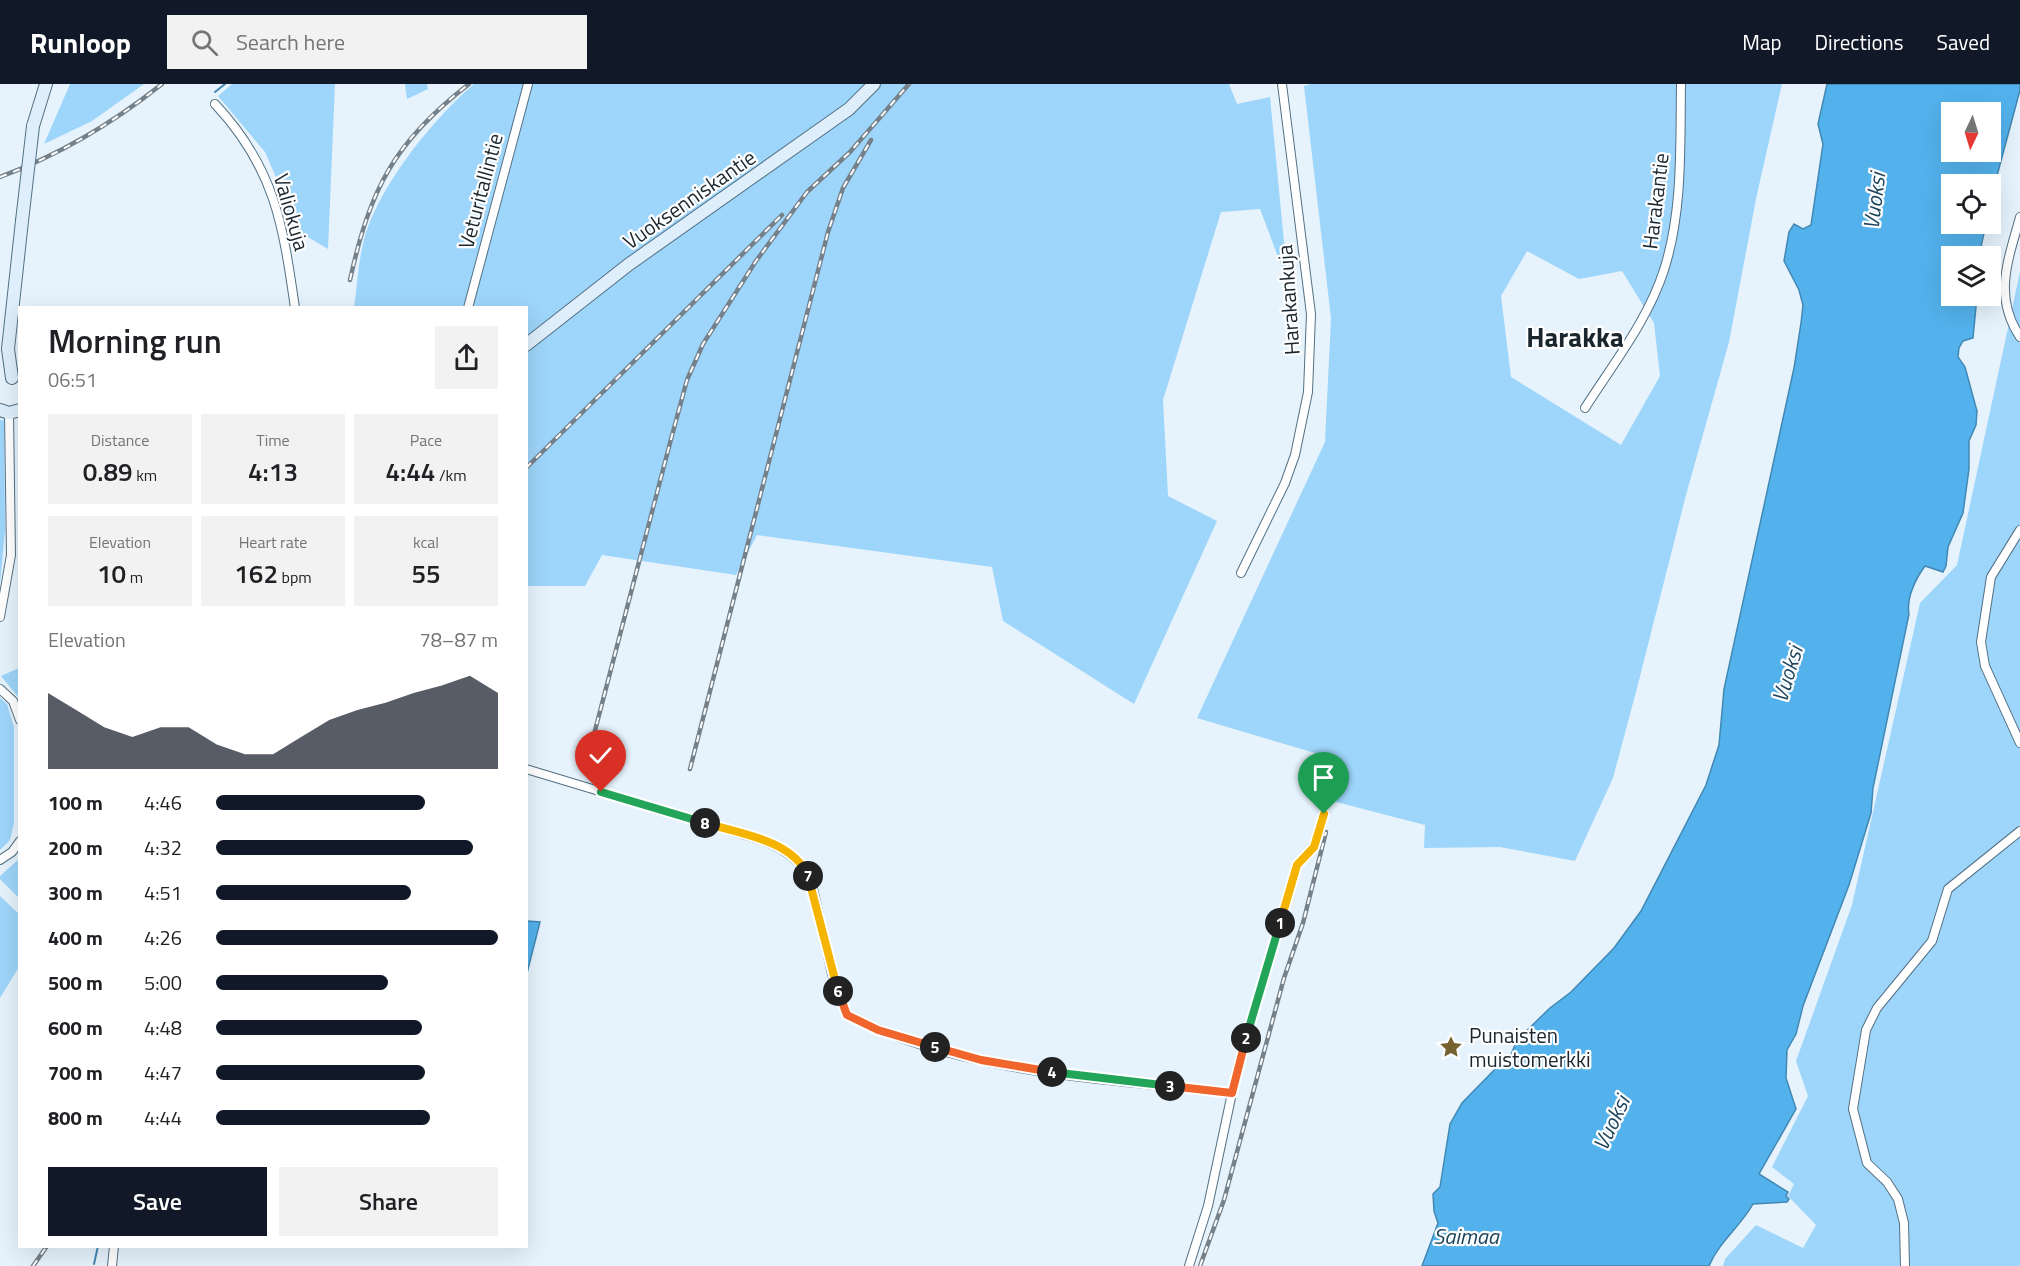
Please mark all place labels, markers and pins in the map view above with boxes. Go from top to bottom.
pin [575,730,626,792]
pin [1298,752,1349,814]
pin: 8 [690,808,720,838]
pin: 7 [793,861,823,891]
pin: 1 [1265,908,1295,938]
pin: 6 [823,976,853,1006]
place label: Punaisten muistomerkki [1469,1019,1591,1075]
pin: 2 [1231,1023,1261,1053]
pin: 5 [920,1032,950,1062]
place icon: Punaisten muistomerkki [1438,1034,1464,1060]
pin: 4 [1037,1057,1067,1087]
pin: 3 [1155,1071,1185,1101]

